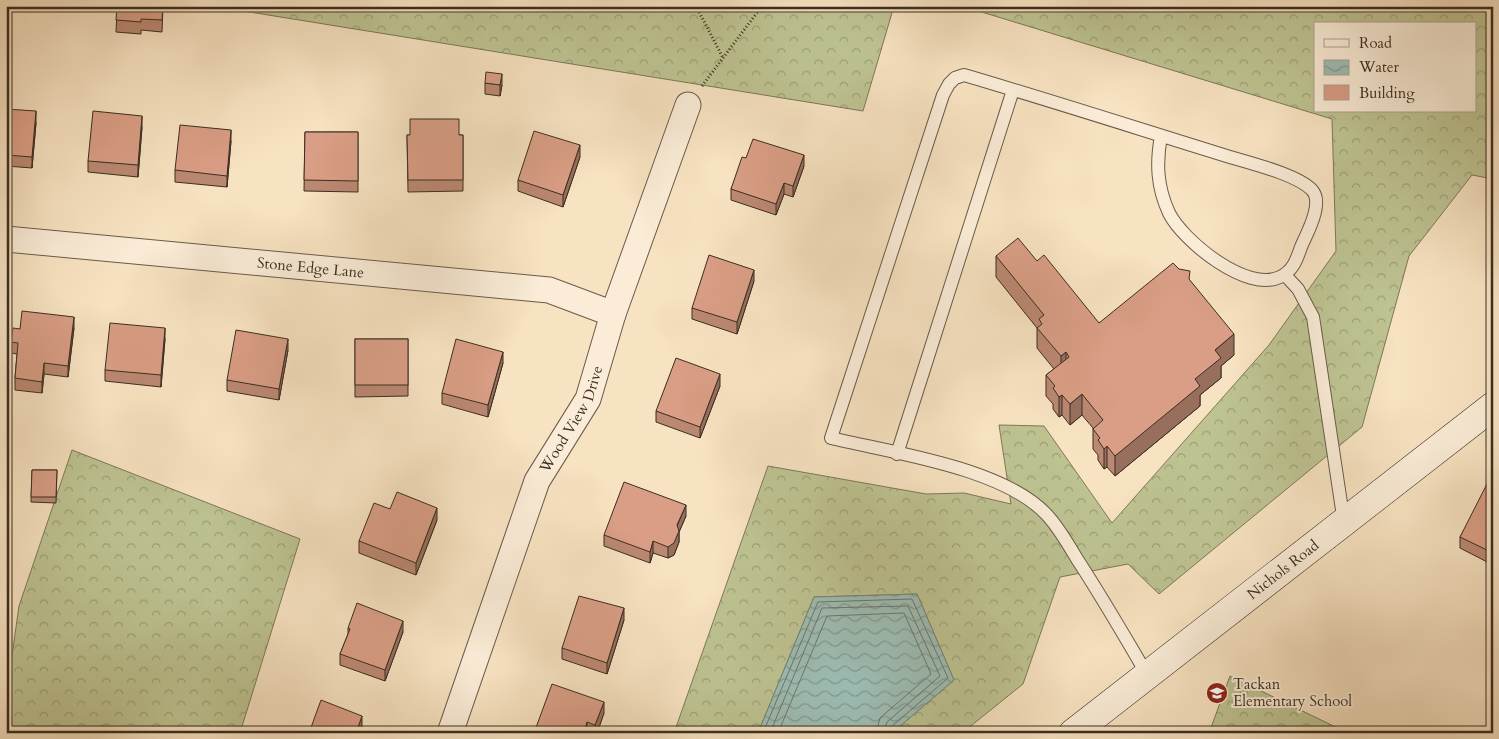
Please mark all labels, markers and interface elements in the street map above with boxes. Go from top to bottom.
legend [1314,22,1476,112]
text: Road [1359,33,1392,53]
text: Water [1358,57,1400,77]
text: Building [1359,83,1415,103]
street label: Stone Edge Lane [256,253,365,283]
street label: Wood View Drive [534,363,607,477]
street label: Nichols Road [1243,535,1323,604]
place label: Tackan Elementary School [1233,674,1352,711]
school or university icon: Tackan Elementary School [1205,681,1229,705]

